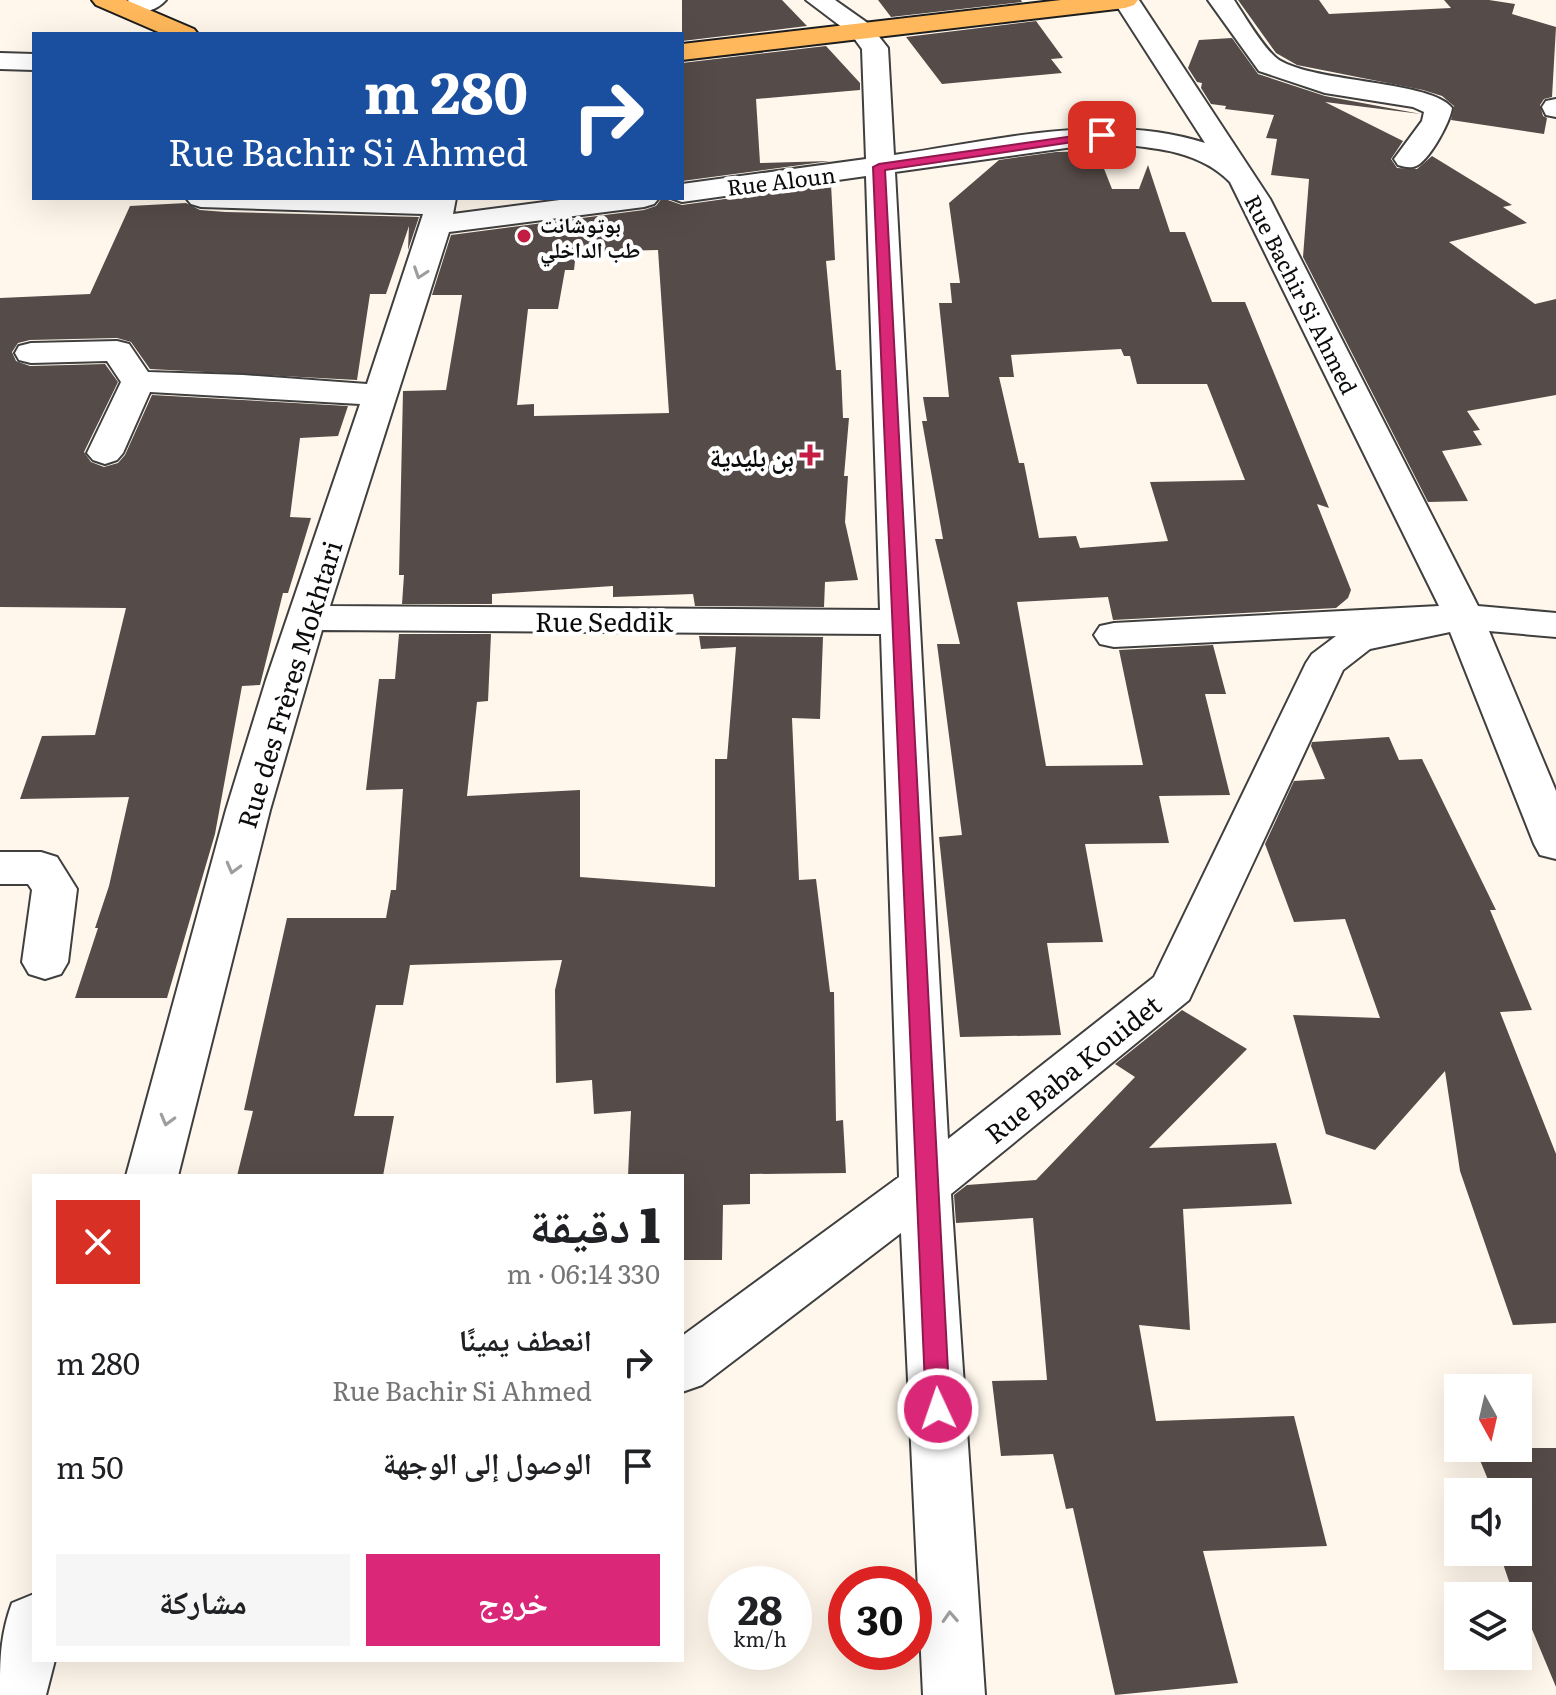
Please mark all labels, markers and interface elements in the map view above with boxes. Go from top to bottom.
text: 280 m [363,48,528,131]
icon: right [556,64,660,168]
pin [1068,101,1136,169]
icon: arrive [1080,113,1124,157]
text: Rue Bachir Si Ahmed [168,124,528,177]
street label: Rue Aloun [725,157,837,203]
street label: Rue Bachir Si Ahmed [1237,189,1367,399]
place label: بوتوشانت طب الداخلي [540,207,640,267]
marker: بوتوشانت طب الداخلي [515,227,533,245]
one-way arrow [413,265,429,279]
place label: بن بليدية [710,436,794,475]
marker: بن بليدية [801,446,819,464]
street label: Rue des Frères Mokhtari [226,535,350,833]
street label: Rue Seddik [535,601,674,640]
one-way arrow [225,861,242,874]
street label: Rue Baba Kouidet [975,984,1169,1151]
one-way arrow [160,1112,177,1126]
text: 1 دقيقة [530,1187,660,1258]
button: close [56,1200,140,1284]
text: 330 m · 06:14 [507,1253,660,1292]
text: انعطف يمينًا [459,1316,592,1360]
text: 280 m [56,1340,140,1384]
icon: right [616,1340,660,1384]
position arrow [896,1367,980,1451]
text: Rue Bachir Si Ahmed [332,1370,592,1409]
north arrow [1444,1374,1532,1462]
map controls [1444,1374,1532,1670]
text: الوصول إلى الوجهة [383,1439,592,1483]
text: 50 m [56,1444,124,1488]
icon: arrive [616,1444,660,1488]
button: sound [1444,1478,1532,1566]
button: مشاركة [56,1554,350,1646]
button: خروج [366,1554,660,1646]
speed limit sign: 30 [828,1566,932,1670]
text: 28 [737,1578,783,1637]
button: layers [1444,1582,1532,1670]
one-way arrow [942,1610,959,1623]
text: km/h [733,1623,787,1653]

